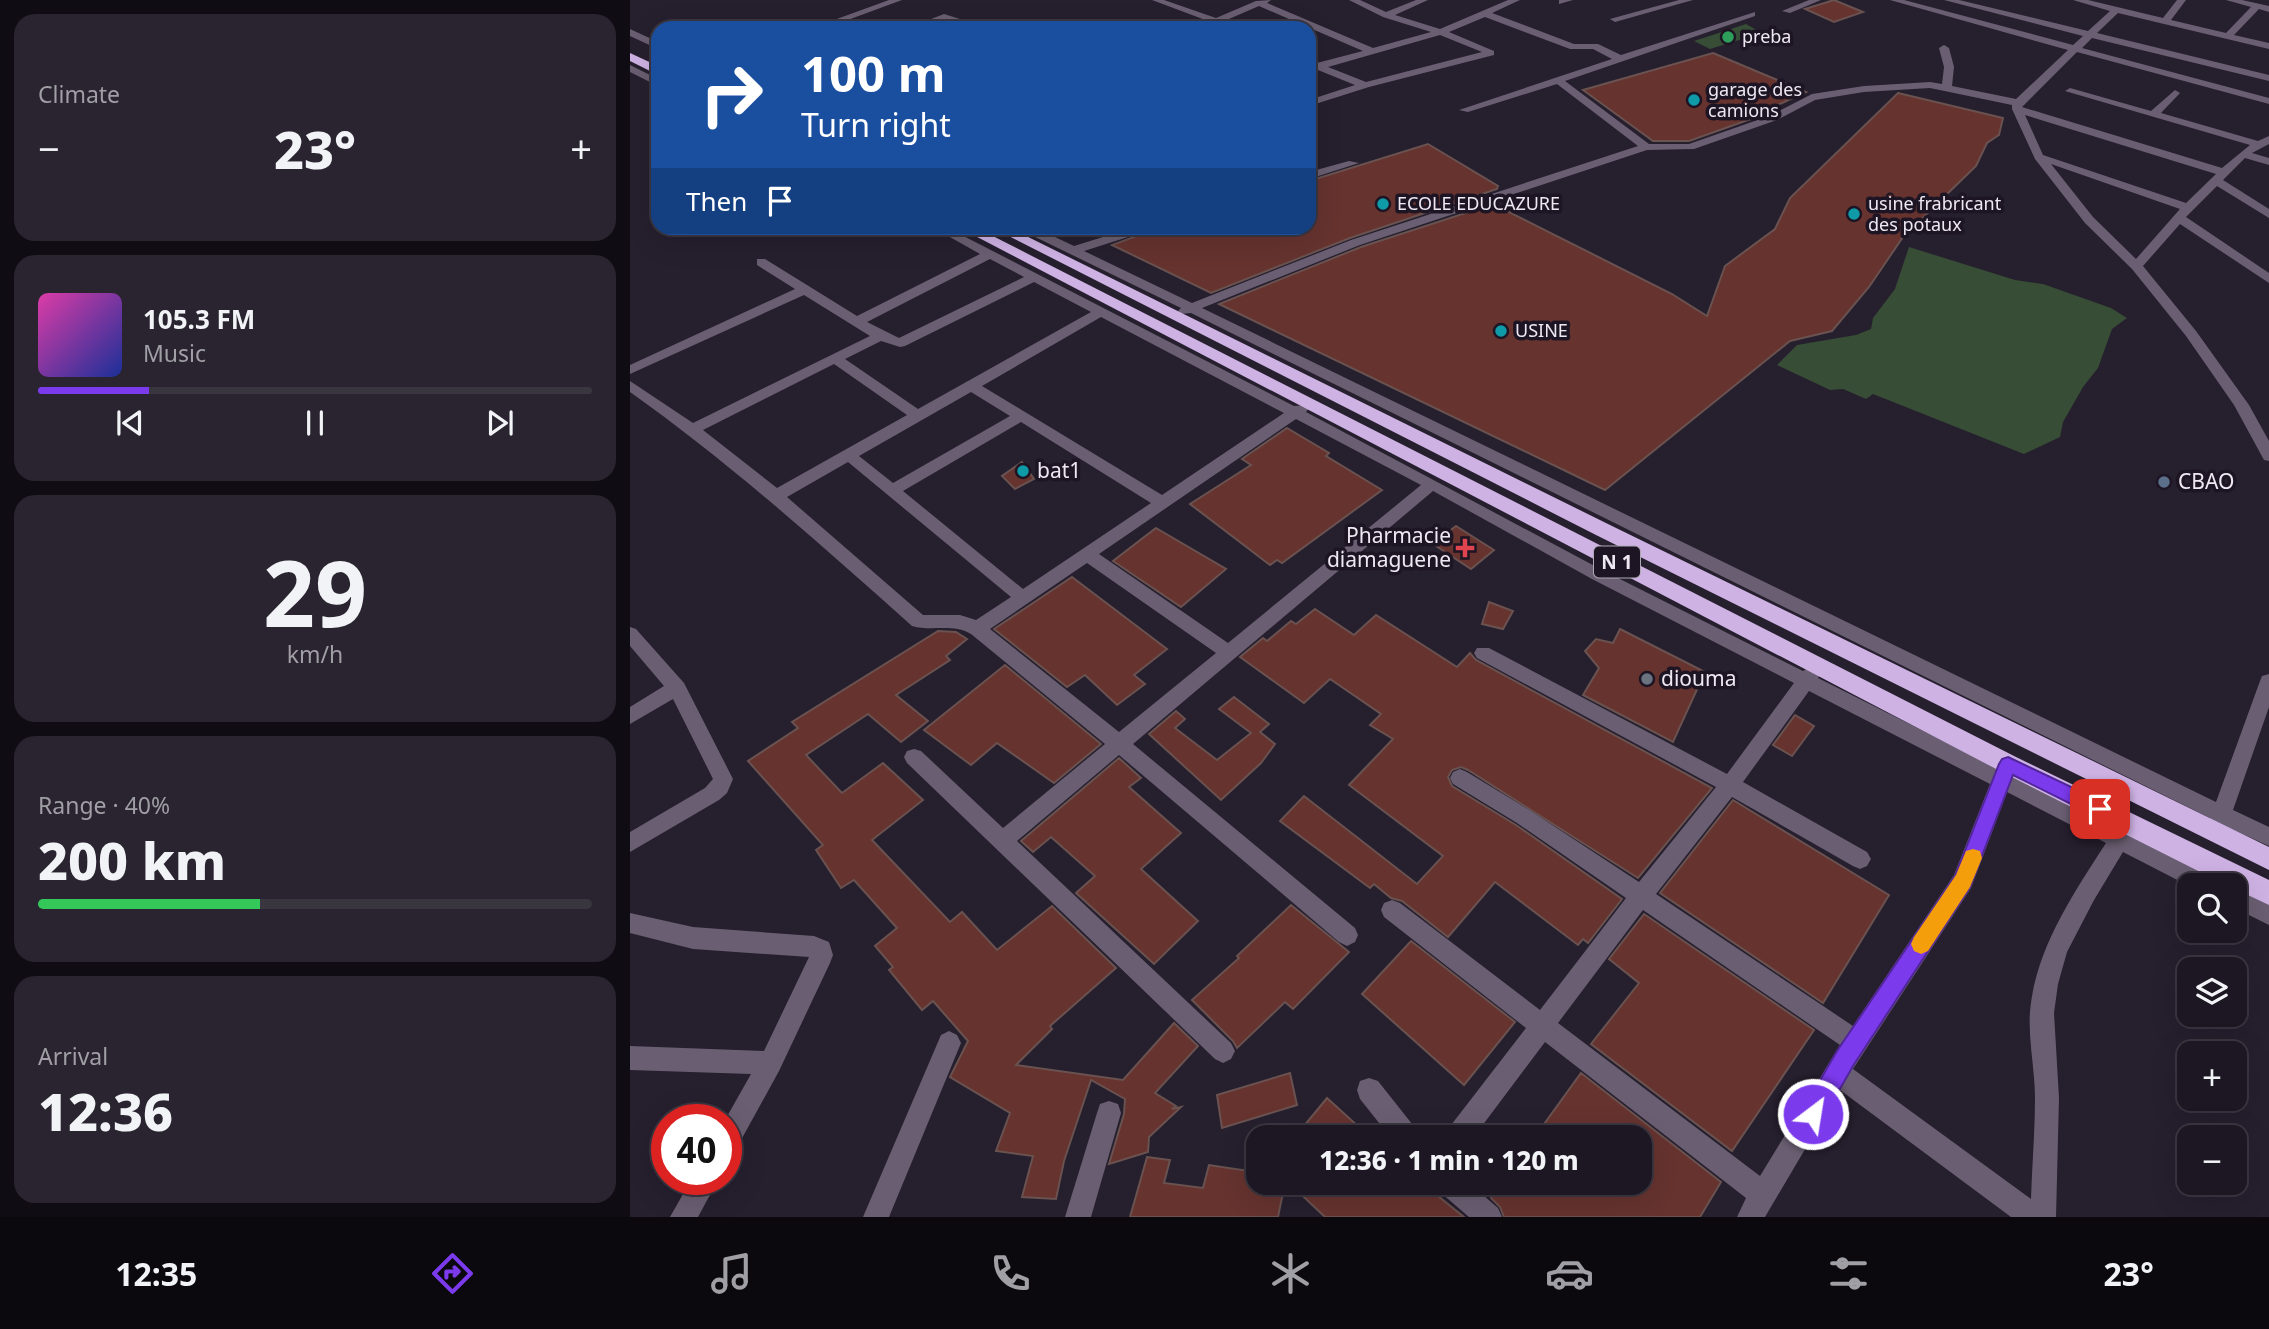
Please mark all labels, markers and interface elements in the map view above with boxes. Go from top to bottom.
place label: preba [1742,24,1791,48]
marker: preba [1720,29,1736,45]
text: 100 m [801,40,946,106]
icon: right [686,49,777,140]
place label: garage des camions [1708,77,1802,122]
text: Climate [38,78,120,110]
marker: garage des camions [1686,92,1702,108]
text: Turn right [801,103,951,146]
text: 23° [274,113,356,184]
text: − [38,122,60,174]
text: + [570,122,592,174]
icon: arrive [761,182,799,220]
text: Then [686,183,747,219]
place label: ECOLE EDUCAZURE [1397,191,1560,215]
place label: usine frabricant des potaux [1868,191,2002,236]
marker: ECOLE EDUCAZURE [1375,196,1391,212]
marker: usine frabricant des potaux [1846,206,1862,222]
text: 105.3 FM [143,301,255,337]
place label: USINE [1515,318,1568,342]
marker: USINE [1493,323,1509,339]
text: Music [143,337,206,369]
icon: previous [111,404,149,442]
icon: pause [296,404,334,442]
icon: next [481,404,519,442]
place label: bat1 [1037,456,1081,484]
marker: bat1 [1015,463,1031,479]
place label: CBAO [2178,467,2234,495]
marker: CBAO [2156,474,2172,490]
place label: Pharmacie diamaguene [1327,521,1451,573]
text: 29 [263,530,367,654]
marker: Pharmacie diamaguene [1457,540,1473,556]
road number: N 1 [1594,547,1640,578]
text: km/h [287,638,343,670]
place label: diouma [1661,664,1736,692]
marker: diouma [1639,671,1655,687]
pin [2070,779,2130,839]
text: Range · 40% [38,789,170,821]
icon: arrive [2081,790,2119,828]
text: 200 km [38,824,226,895]
map controls [2177,873,2247,1195]
button: search [2177,873,2247,943]
button: layers [2177,957,2247,1027]
text: Arrival [38,1040,108,1072]
button: + [2177,1041,2247,1111]
text: 12:36 [38,1075,173,1146]
position arrow [1776,1077,1850,1151]
speed limit sign: 40 [651,1104,742,1195]
button: − [2177,1125,2247,1195]
text: 12:36 · 1 min · 120 m [1319,1142,1579,1178]
icon: directions [428,1249,477,1298]
icon: music [707,1249,756,1298]
icon: phone [986,1249,1035,1298]
icon: climate [1266,1249,1315,1298]
icon: car [1545,1249,1594,1298]
icon: filters [1824,1249,1873,1298]
text: 12:35 [115,1252,197,1295]
text: 23° [2104,1252,2154,1295]

